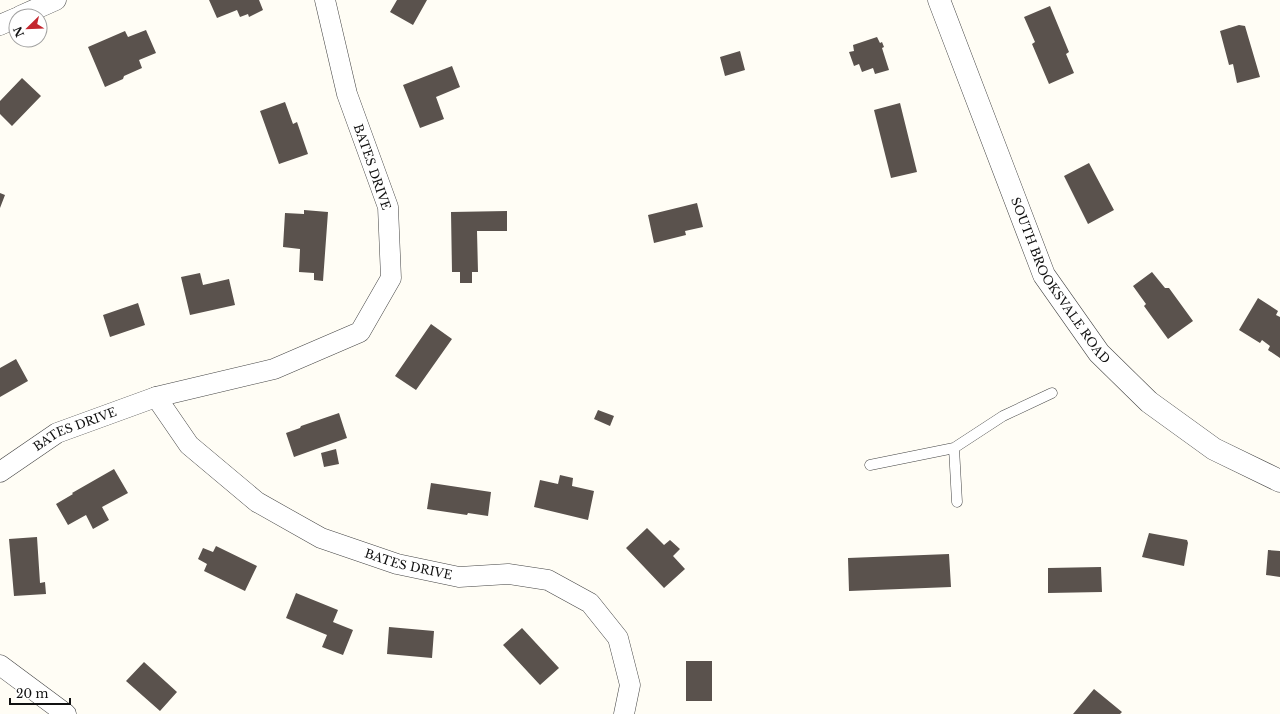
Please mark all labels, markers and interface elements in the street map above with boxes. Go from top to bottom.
north arrow [8,8,48,48]
text: N [10,24,27,39]
street label: BATES DRIVE [351,122,394,212]
street label: SOUTH BROOKSVALE ROAD [1008,195,1113,367]
street label: BATES DRIVE [30,404,119,454]
street label: BATES DRIVE [363,546,454,582]
scale bar [10,680,70,706]
text: 20 m [16,686,48,701]

